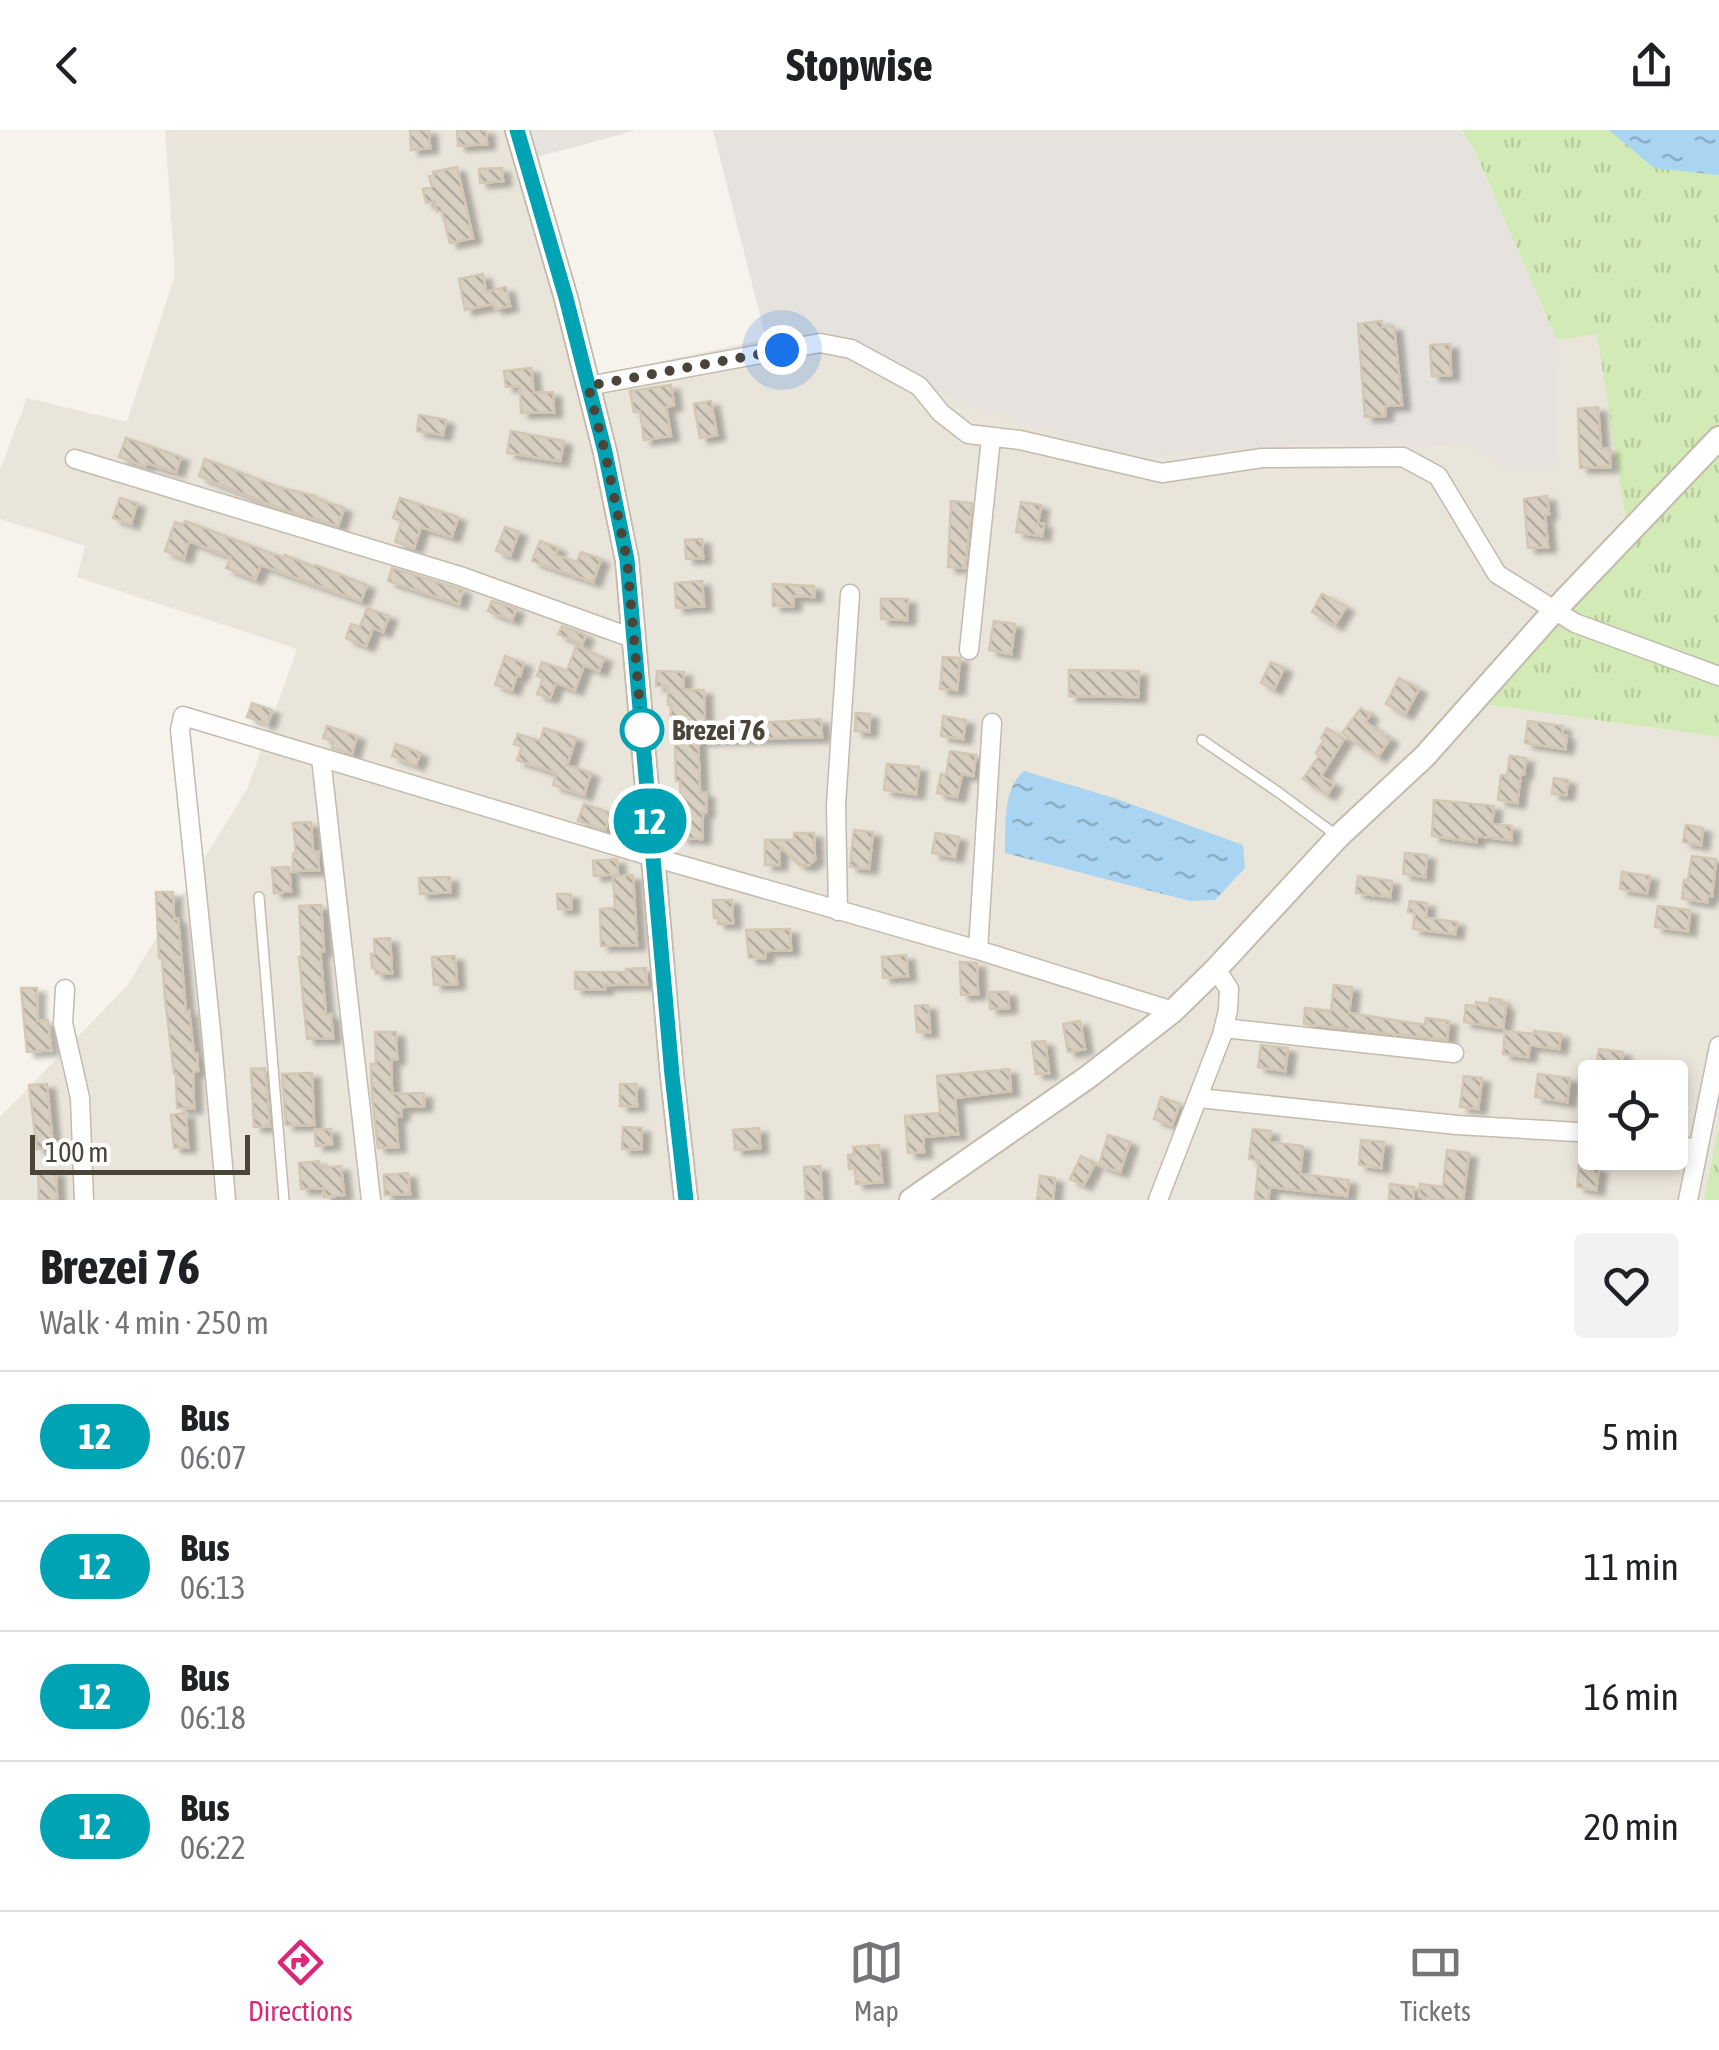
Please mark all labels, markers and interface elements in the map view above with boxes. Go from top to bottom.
icon: back [40,38,95,93]
icon: share [1624,38,1679,93]
text: Stopwise [786,39,933,91]
your location [757,325,807,375]
marker: Brezei 76 [621,709,663,751]
place label: Brezei 76 [672,714,765,746]
line badge: 12 [605,788,695,854]
text: 12 [634,801,666,841]
map controls [1578,1060,1688,1170]
button: locate [1578,1060,1688,1170]
scale bar [30,1130,250,1174]
text: 100 m [45,1136,108,1168]
button: heart [1574,1233,1679,1338]
text: Brezei 76 [40,1239,200,1294]
text: Walk · 4 min · 250 m [40,1304,269,1341]
text: Bus [180,1396,230,1439]
text: 5 min [1601,1415,1679,1458]
text: 12 [79,1416,111,1456]
text: 06:07 [180,1439,247,1476]
text: Bus [180,1526,230,1569]
text: 11 min [1584,1545,1679,1588]
text: 12 [79,1546,111,1586]
text: 06:13 [180,1569,246,1606]
text: Bus [180,1656,230,1699]
text: 16 min [1584,1675,1679,1718]
text: 12 [79,1676,111,1716]
text: 06:18 [180,1699,246,1736]
text: Bus [180,1786,230,1829]
text: 20 min [1584,1805,1679,1848]
text: 12 [79,1806,111,1846]
text: 06:22 [180,1829,246,1866]
tab: Directions [248,1935,353,2027]
tab: Map [849,1935,904,2027]
tab: Tickets [1400,1935,1471,2027]

